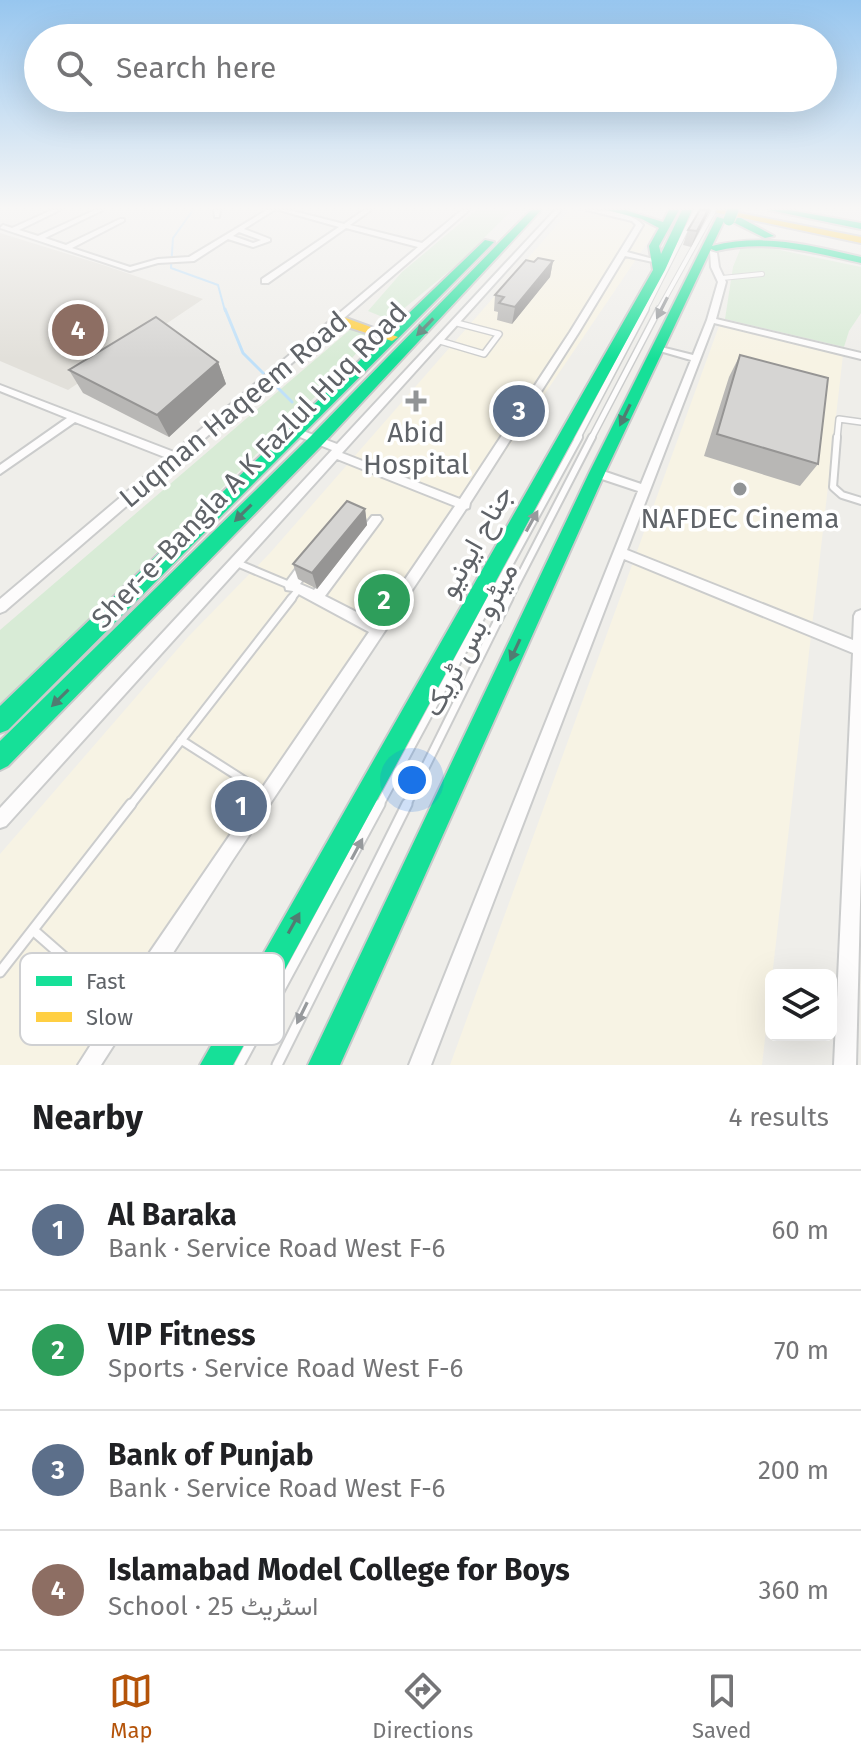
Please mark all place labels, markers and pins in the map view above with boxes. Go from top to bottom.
pin: 4 [52,300,104,360]
pin: 3 [493,381,545,441]
marker: Abid Hospital [405,390,427,412]
place label: Abid Hospital [363,416,469,481]
marker: NAFDEC Cinema [731,480,749,498]
place label: NAFDEC Cinema [640,502,840,535]
pin: 2 [358,570,410,630]
pin: 1 [215,776,267,836]

